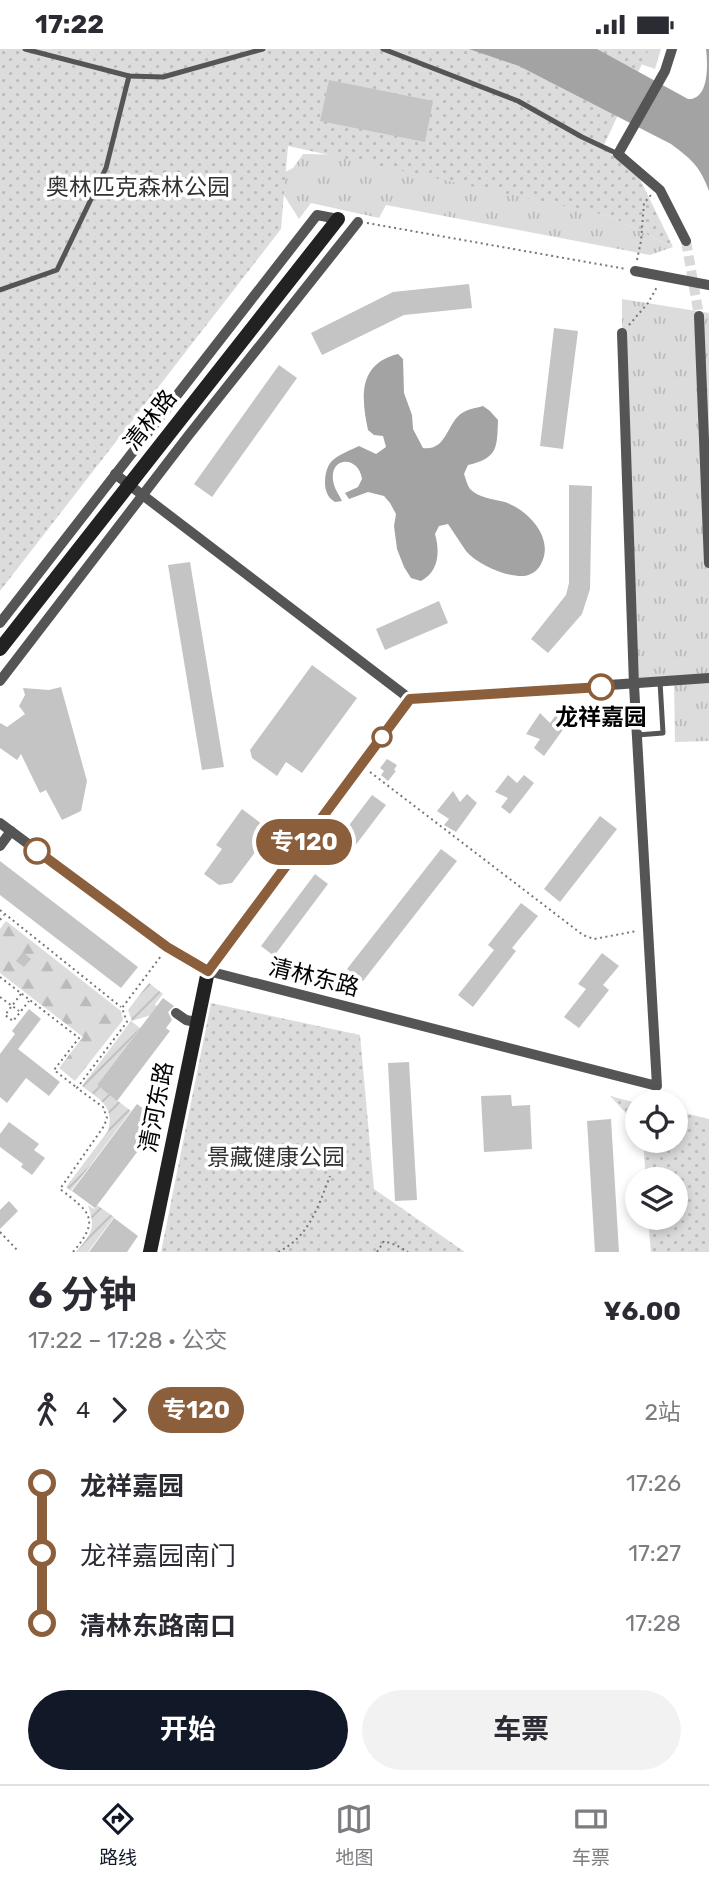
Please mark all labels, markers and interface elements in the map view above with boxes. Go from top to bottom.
text: 17:22 [35,9,104,40]
park label: 奥林匹克森林公园 [46,173,230,201]
street label: 清林路 [118,384,182,456]
marker: 龙祥嘉园 [588,674,614,700]
place label: 龙祥嘉园 [555,703,647,731]
unlabelled marker [372,727,392,747]
line badge: 专120 [255,819,353,865]
text: 专120 [270,828,338,856]
unlabelled marker [24,838,50,864]
street label: 清林东路 [266,952,362,1002]
street label: 清河东路 [133,1059,179,1155]
map controls [625,1090,688,1230]
button: locate [625,1090,688,1153]
park label: 景藏健康公园 [207,1143,345,1171]
button: layers [625,1167,688,1230]
text: 6 分钟 [28,1272,137,1318]
text: ¥6.00 [604,1296,681,1327]
text: 17:22 – 17:28 · 公交 [28,1326,228,1354]
icon: walk [28,1391,66,1429]
icon: forward [100,1391,138,1429]
text: 4 [76,1396,90,1424]
text: 专120 [162,1396,230,1424]
text: 2站 [644,1398,681,1426]
text: 17:26 [626,1469,681,1497]
text: 龙祥嘉园 [80,1471,184,1502]
text: 17:27 [628,1539,681,1567]
text: 龙祥嘉园南门 [80,1541,236,1572]
text: 17:28 [625,1609,681,1637]
text: 清林东路南口 [80,1611,236,1642]
button: 开始 [28,1690,348,1770]
button: 车票 [362,1690,681,1770]
tab: 路线 [99,1800,137,1869]
tab: 地图 [335,1800,374,1869]
tab: 车票 [572,1800,610,1869]

